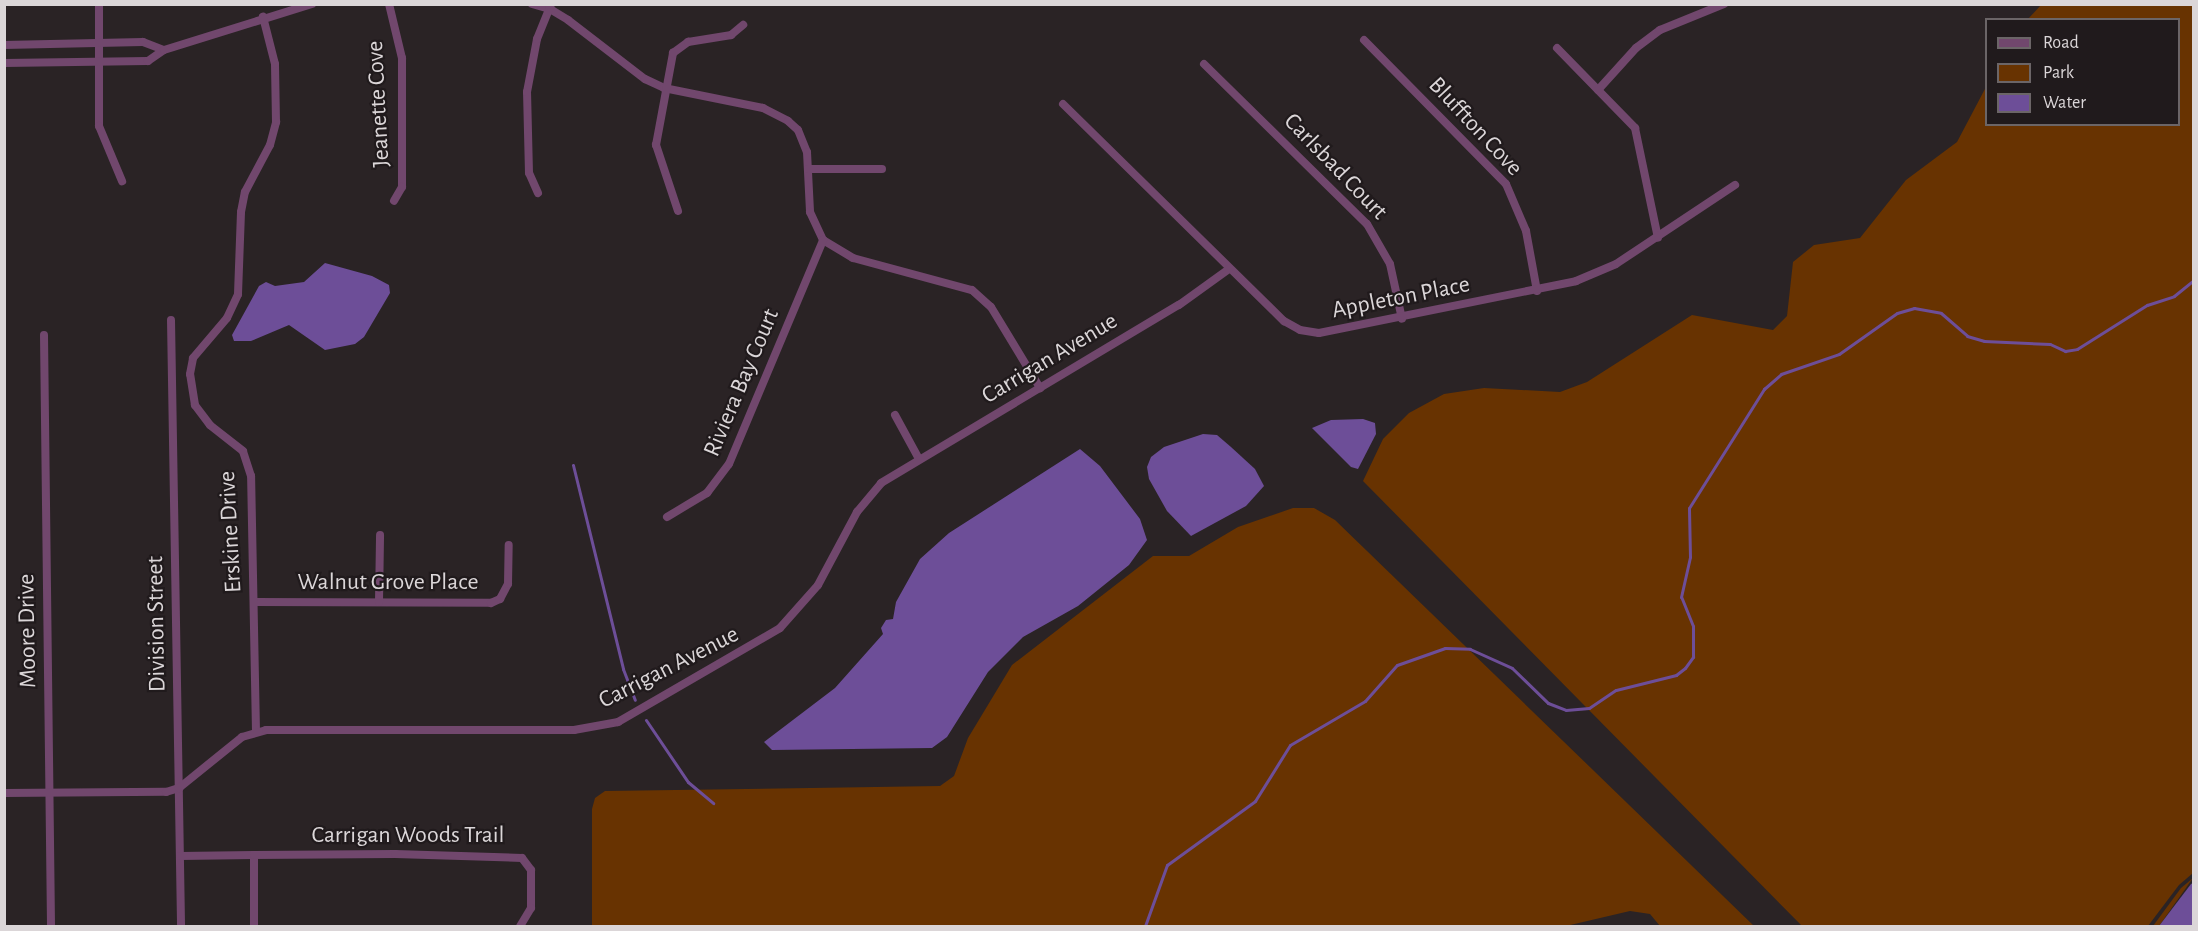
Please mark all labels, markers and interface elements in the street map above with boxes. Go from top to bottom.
legend [1985,18,2180,126]
text: Road [2043,34,2079,52]
street label: Jeanette Cove [361,40,397,168]
text: Park [2043,64,2074,82]
street label: Bluffton Cove [1422,71,1528,183]
text: Water [2043,94,2086,112]
street label: Carlsbad Court [1277,108,1393,226]
street label: Appleton Place [1330,271,1472,325]
street label: Riviera Bay Court [698,305,786,461]
street label: Carrigan Avenue [977,307,1123,411]
street label: Erskine Drive [213,470,249,594]
street label: Division Street [141,556,173,692]
street label: Walnut Grove Place [297,569,479,597]
street label: Moore Drive [13,574,43,688]
street label: Carrigan Avenue [594,620,744,716]
street label: Carrigan Woods Trail [312,822,504,850]

